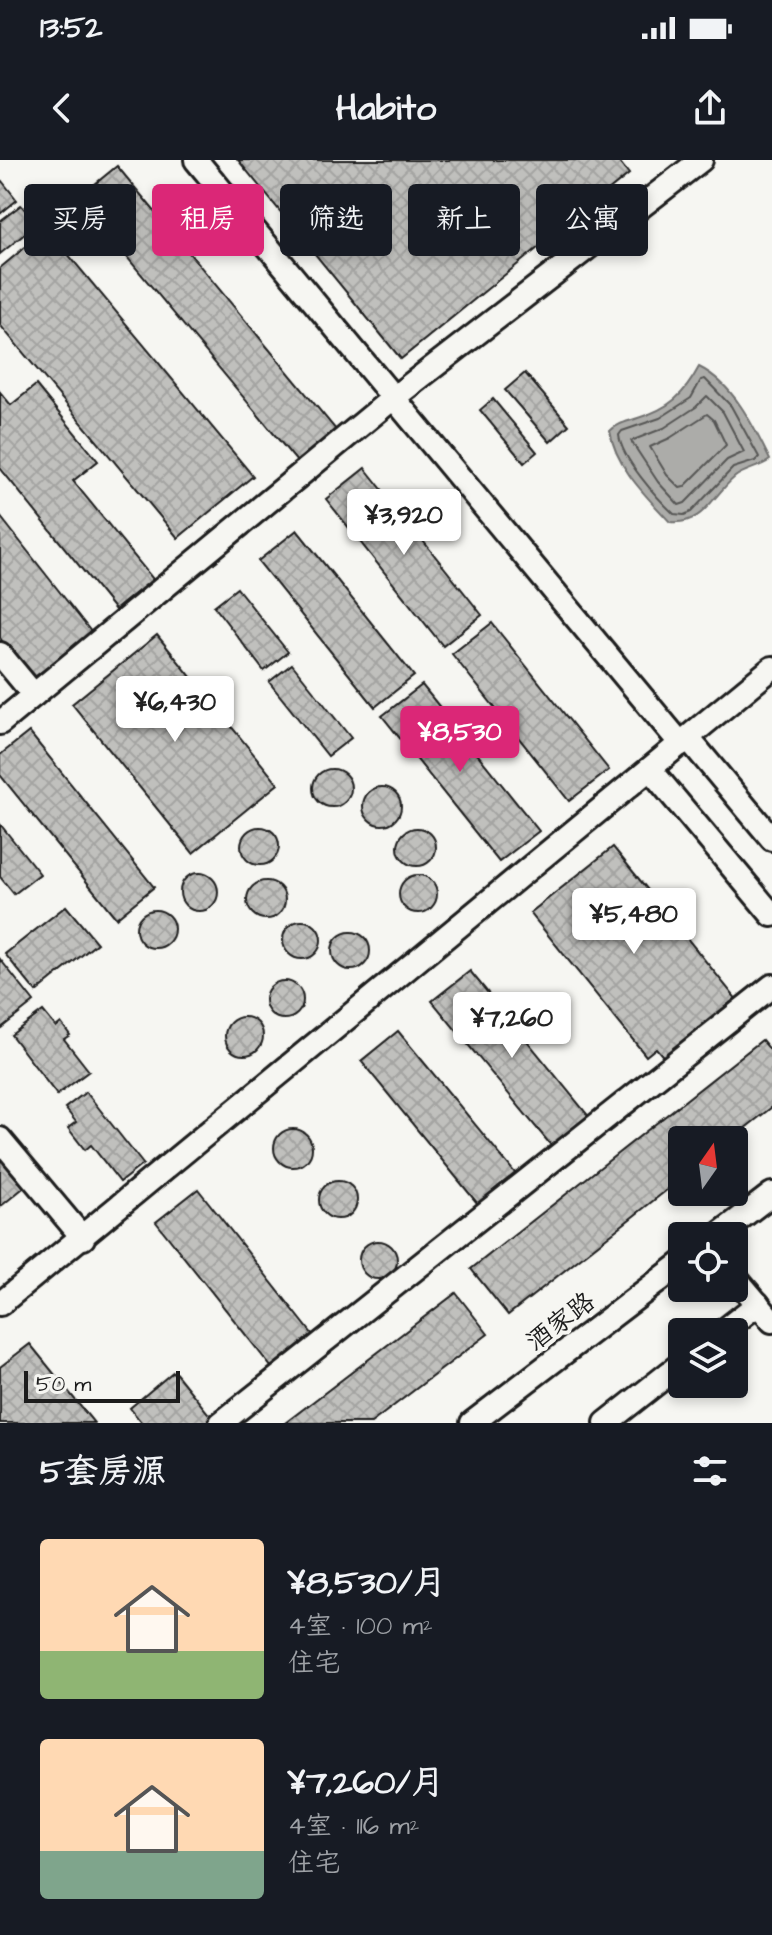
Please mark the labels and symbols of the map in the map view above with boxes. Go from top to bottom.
pin: ¥3,920 [339,489,469,557]
pin: ¥6,430 [110,676,240,744]
pin: ¥8,530 [395,706,525,774]
pin: ¥5,480 [569,888,699,956]
pin: ¥7,260 [447,992,577,1060]
north arrow [668,1126,748,1206]
street label: 酒家路 [519,1284,603,1360]
scale bar [24,1367,180,1403]

